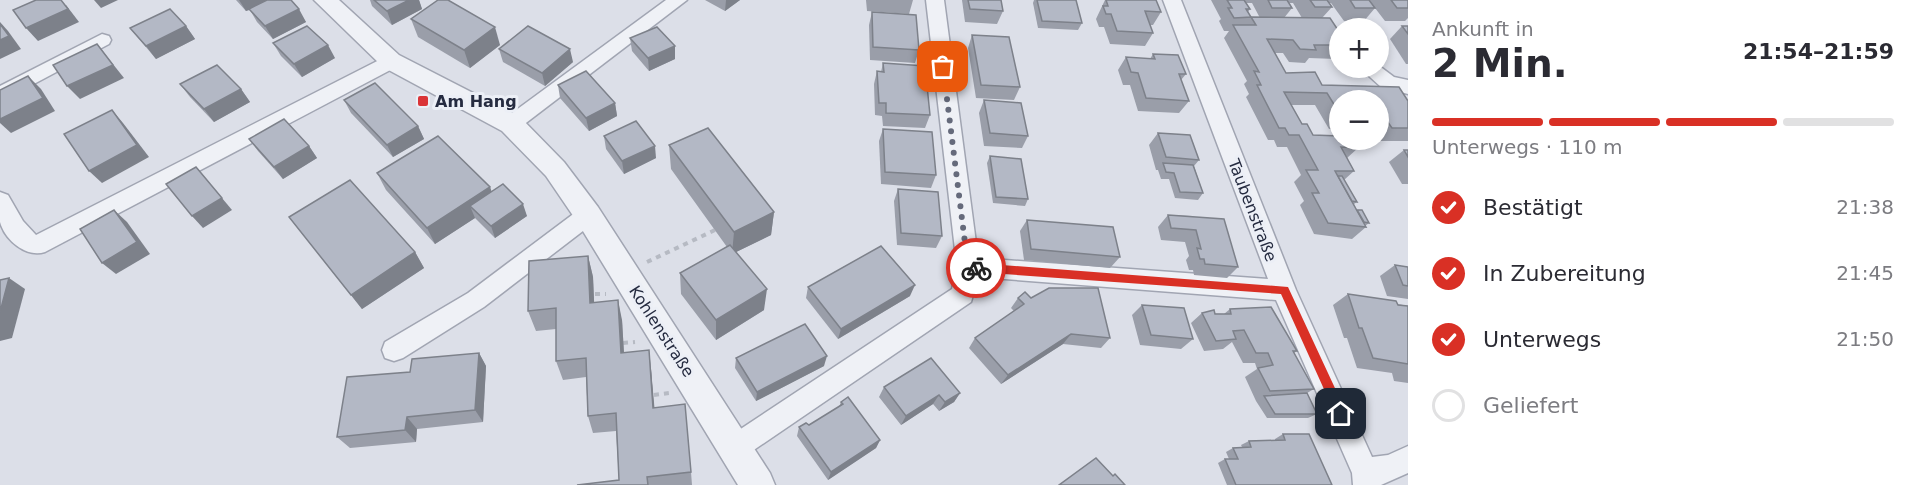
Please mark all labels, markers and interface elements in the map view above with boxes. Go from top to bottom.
text: Ankunft in [1432,17,1534,41]
map controls [1329,18,1389,150]
button: + [1329,18,1389,78]
text: 21:54–21:59 [1743,39,1894,64]
pin [917,41,968,92]
text: 2 Min. [1432,41,1567,86]
icon: bag [926,50,959,83]
button: − [1329,90,1389,150]
place label: Am Hang [435,92,517,111]
marker: Am Hang [416,94,430,108]
text: Unterwegs · 110 m [1432,135,1623,159]
street label: Taubenstraße [1224,155,1281,264]
icon: check [1432,191,1465,224]
text: Bestätigt [1483,195,1583,220]
text: 21:38 [1836,195,1894,219]
courier [946,238,1006,298]
icon: bike [960,252,993,285]
icon: check [1432,257,1465,290]
text: In Zubereitung [1483,261,1646,286]
text: 21:45 [1836,261,1894,285]
street label: Kohlenstraße [625,282,698,380]
icon: check [1432,323,1465,356]
text: Unterwegs [1483,327,1601,352]
text: 21:50 [1836,327,1894,351]
pin [1315,388,1366,439]
text: Geliefert [1483,393,1578,418]
icon: home [1324,397,1357,430]

